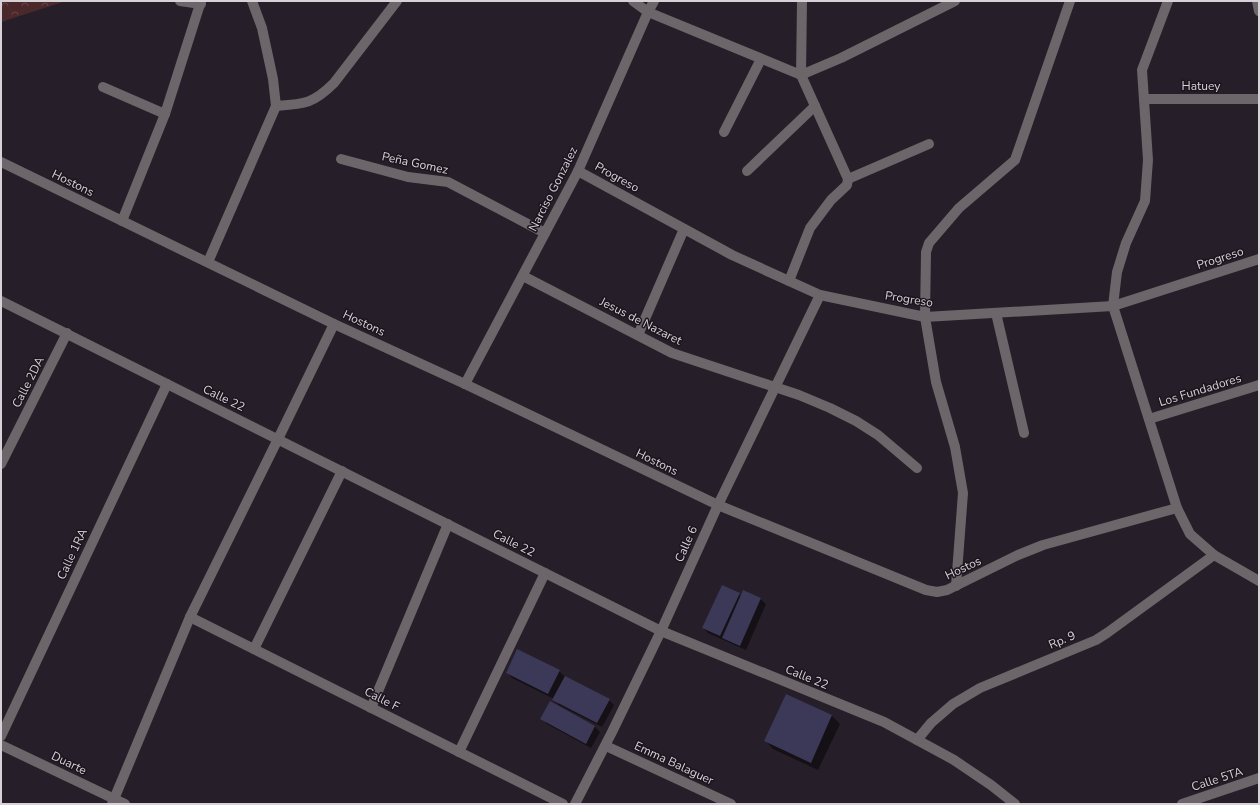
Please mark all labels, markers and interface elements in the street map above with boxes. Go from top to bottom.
street label: Hatuey [1182,78,1221,94]
street label: Narciso Gonzalez [525,144,581,234]
street label: Peña Gomez [380,148,450,178]
street label: Progreso [592,158,642,196]
street label: Hostons [49,166,97,200]
street label: Progreso [1194,243,1246,273]
street label: Progreso [884,287,934,311]
street label: Jesus de Nazaret [596,293,685,349]
street label: Hostons [340,306,388,340]
street label: Calle 2DA [8,353,48,410]
street label: Los Fundadores [1157,370,1243,410]
street label: Calle 22 [200,381,248,415]
street label: Hostons [633,445,681,479]
street label: Calle 6 [671,523,701,565]
street label: Calle 1RA [53,526,91,582]
street label: Calle 22 [490,526,538,560]
street label: Hostos [942,553,984,583]
street label: Rp. 9 [1046,627,1078,653]
street label: Calle 22 [783,661,831,693]
street label: Calle F [362,683,403,715]
street label: Emma Balaguer [632,738,717,789]
street label: Duarte [49,748,89,778]
street label: Calle 5TA [1189,763,1245,795]

